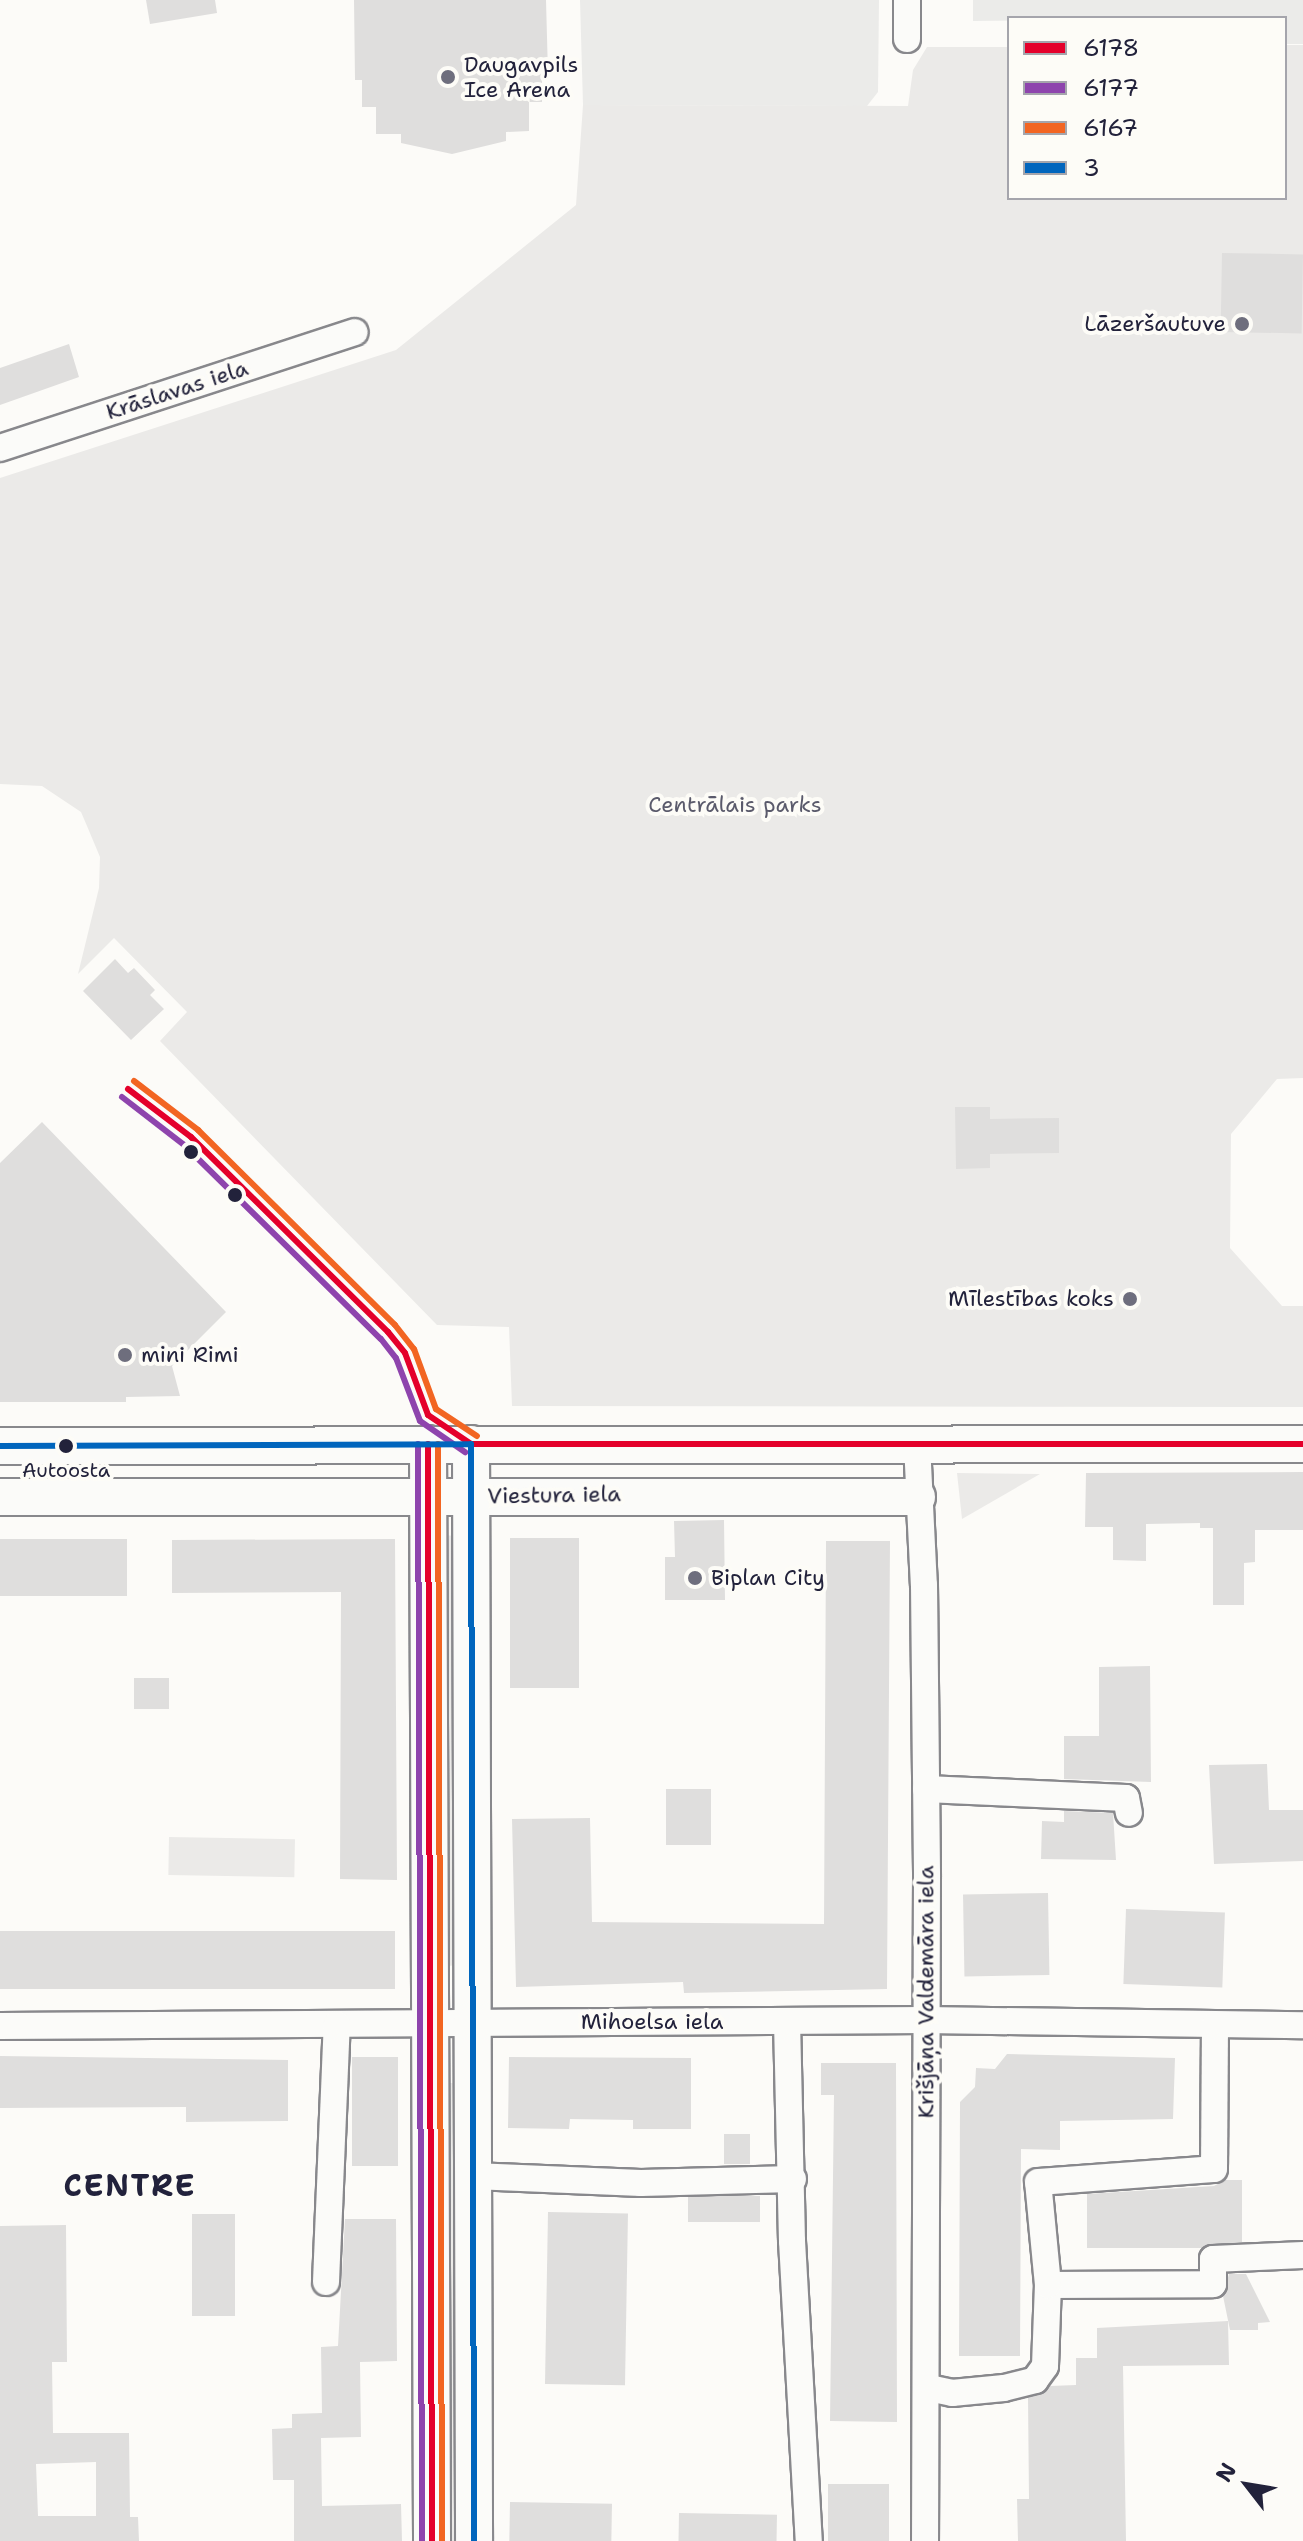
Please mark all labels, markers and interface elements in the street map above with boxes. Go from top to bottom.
legend [1007,16,1287,200]
text: 6178 [1083,32,1139,64]
place label: Daugavpils Ice Arena [464,51,578,102]
marker: Daugavpils Ice Arena [439,68,457,86]
text: 6177 [1083,72,1139,104]
text: 6167 [1083,112,1138,144]
text: 3 [1083,152,1100,184]
place label: Lāzeršautuve [1084,311,1226,337]
marker: Lāzeršautuve [1233,315,1251,333]
street label: Krāslavas iela [103,355,251,425]
park label: Centrālais parks [648,792,822,818]
unlabelled marker [183,1144,199,1160]
unlabelled marker [227,1187,243,1203]
place label: Mīlestības koks [948,1286,1114,1312]
marker: Mīlestības koks [1121,1290,1139,1308]
place label: mini Rimi [141,1342,239,1368]
marker: mini Rimi [116,1346,134,1364]
marker: Autoosta [58,1438,74,1454]
place label: Autoosta [22,1458,110,1482]
street label: Viestura iela [487,1481,621,1509]
place label: Biplan City [711,1565,825,1591]
marker: Biplan City [686,1569,704,1587]
street label: Krišjāņa Valdemāra iela [913,1866,939,2118]
street label: Mihoelsa iela [581,2009,723,2035]
district label: CENTRE [64,2168,196,2204]
north arrow [1207,2445,1287,2525]
text: N [1209,2457,1243,2487]

